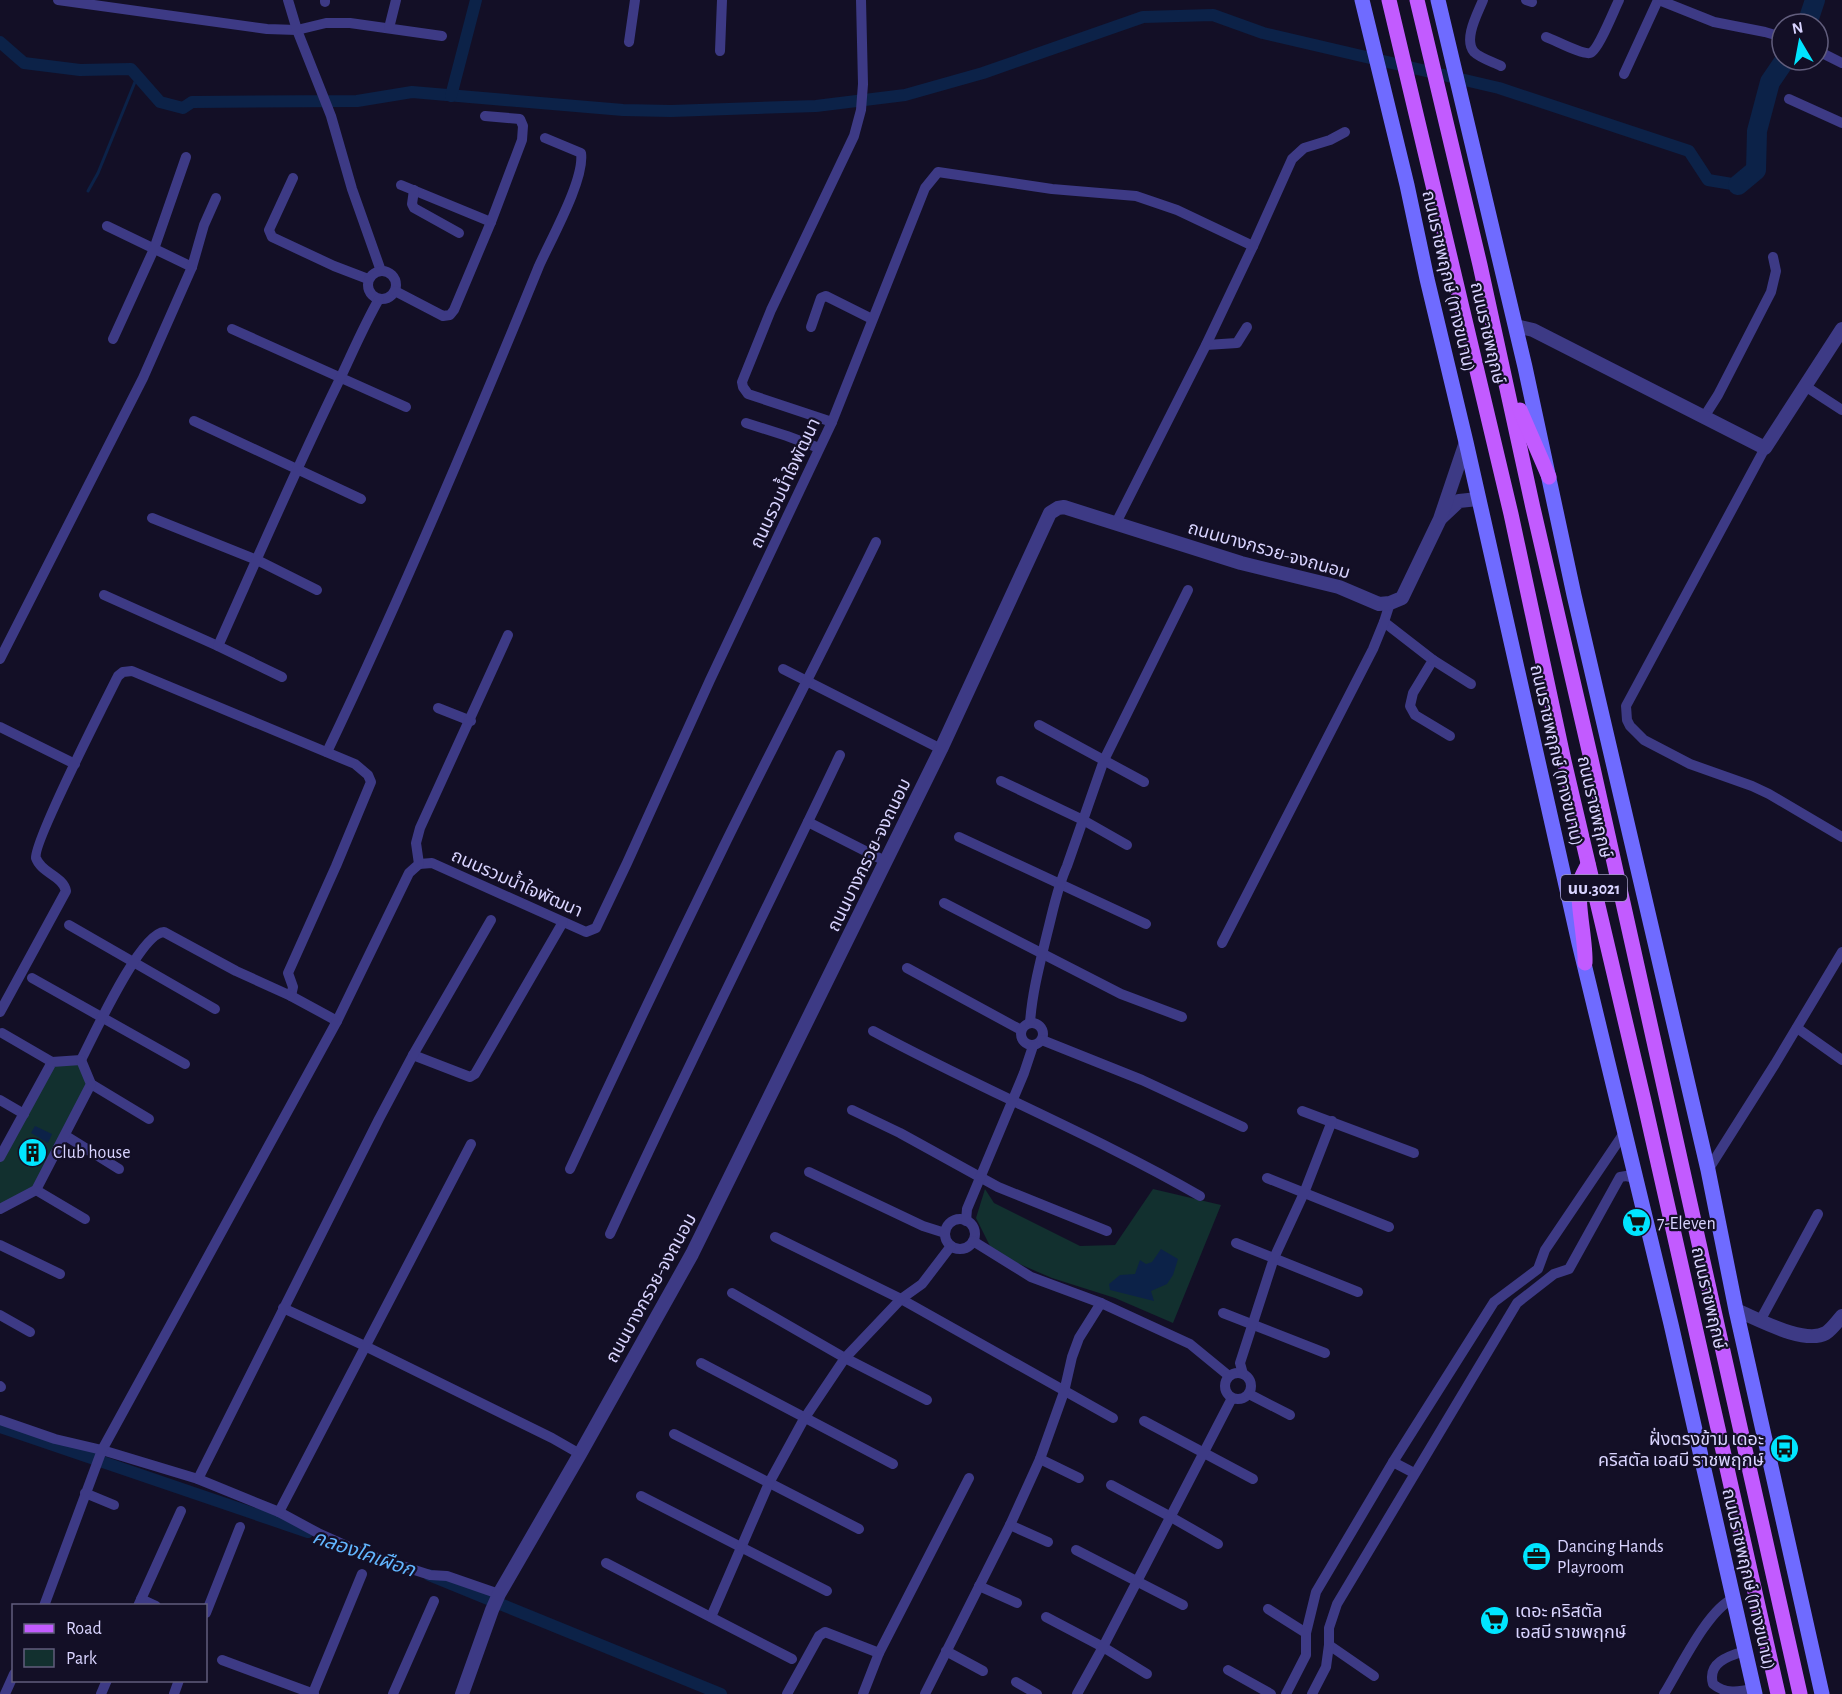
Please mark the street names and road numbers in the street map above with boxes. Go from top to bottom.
street label: ถนนราชพฤกษ์ (ทางขนาน) [1418,189,1478,374]
street label: ถนนราชพฤกษ์ [1466,280,1508,386]
street label: ถนนรวมน้ำใจพัฒนา [743,413,824,551]
street label: ถนนบางกรวย-จงถนอม [1186,519,1352,583]
street label: ถนนราชพฤกษ์ (ทางขนาน) [1526,663,1586,848]
street label: ถนนราชพฤกษ์ [1573,754,1615,860]
street label: ถนนบางกรวย-จงถนอม [825,776,915,935]
street label: ถนนรวมน้ำใจพัฒนา [448,842,587,921]
road number: นบ.3021 [1561,875,1627,901]
street label: ถนนบางกรวย-จงถนอม [603,1211,700,1366]
street label: ถนนราชพฤกษ์ [1687,1245,1729,1351]
street label: ถนนราชพฤกษ์ (ทางขนาน) [1718,1487,1778,1672]

